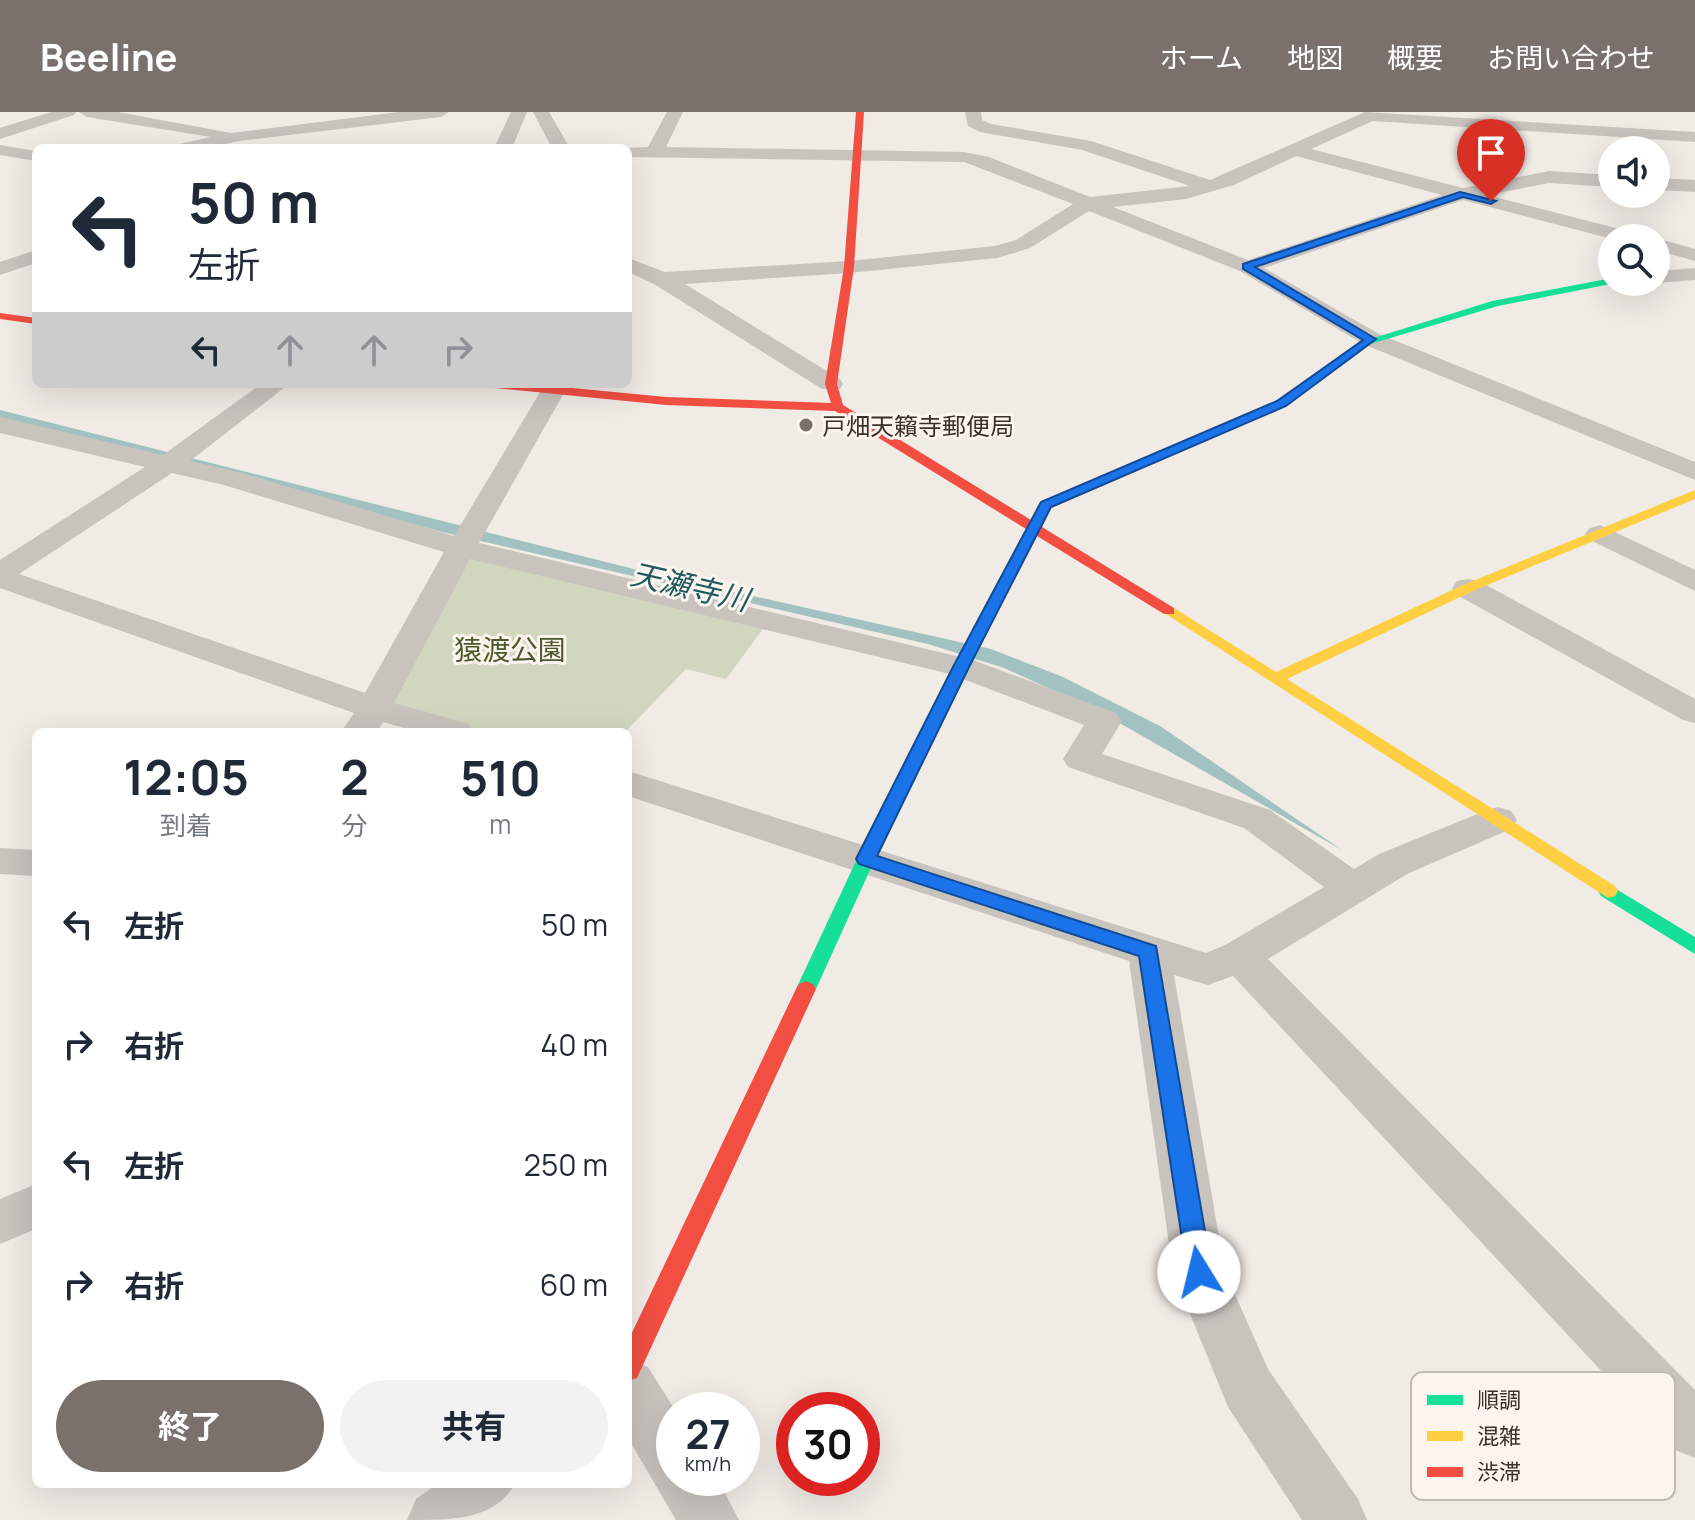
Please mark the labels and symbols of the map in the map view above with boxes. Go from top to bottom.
pin [1457,119,1525,201]
place label: 戸畑天籟寺郵便局 [822,409,1014,442]
marker: 戸畑天籟寺郵便局 [797,416,815,434]
water label: 天瀬寺川 [627,553,756,620]
park label: 猿渡公園 [454,630,566,668]
position arrow [1157,1230,1241,1314]
legend [1411,1372,1675,1500]
text: 順調 [1477,1385,1521,1415]
speed limit sign: 30 [776,1392,880,1496]
text: 混雑 [1477,1421,1521,1451]
text: 渋滞 [1477,1457,1521,1487]

